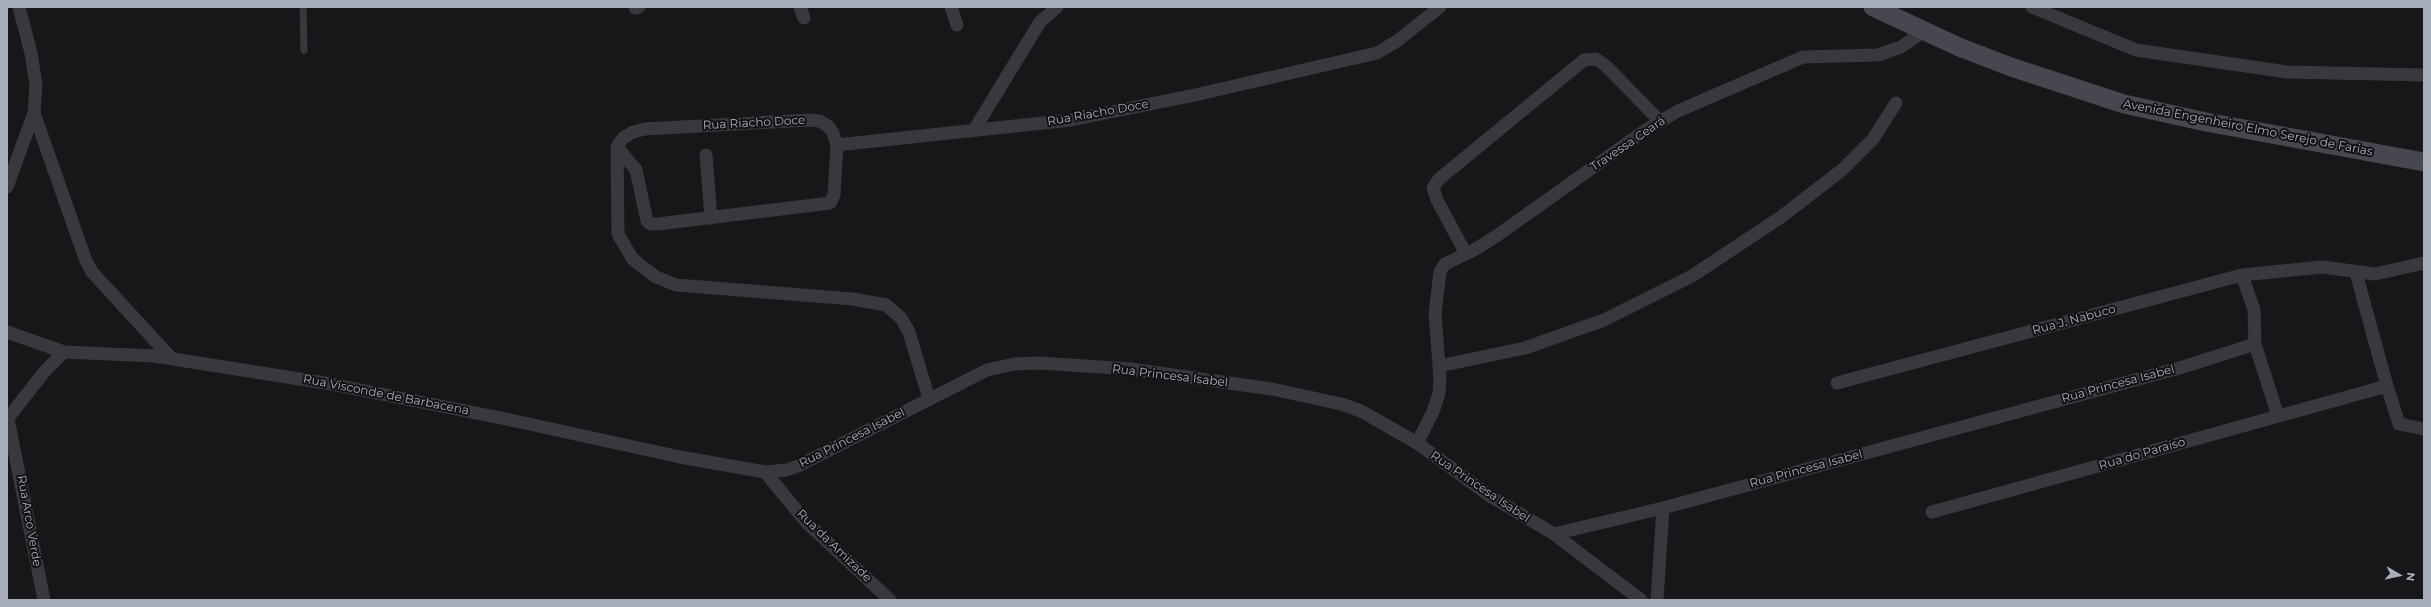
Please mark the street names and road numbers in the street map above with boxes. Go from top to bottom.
street label: Rua Riacho Doce [1046,97,1150,129]
street label: Avenida Engenheiro Elmo Serejo de Farias [2122,97,2374,159]
street label: Rua Riacho Doce [702,113,806,133]
street label: Travessa Ceará [1588,114,1668,174]
street label: Rua J. Nabuco [2031,302,2117,338]
street label: Rua Princesa Isabel [1111,362,1229,390]
street label: Rua Princesa Isabel [2060,362,2176,406]
street label: Rua Visconde de Barbacena [302,372,470,418]
street label: Rua Princesa Isabel [797,405,907,471]
street label: Rua do Paraíso [2097,435,2187,473]
street label: Rua Princesa Isabel [1748,447,1864,491]
street label: Rua Princesa Isabel [1428,448,1532,526]
street label: Rua Arco Verde [14,474,44,568]
street label: Rua da Amizade [794,507,874,585]

